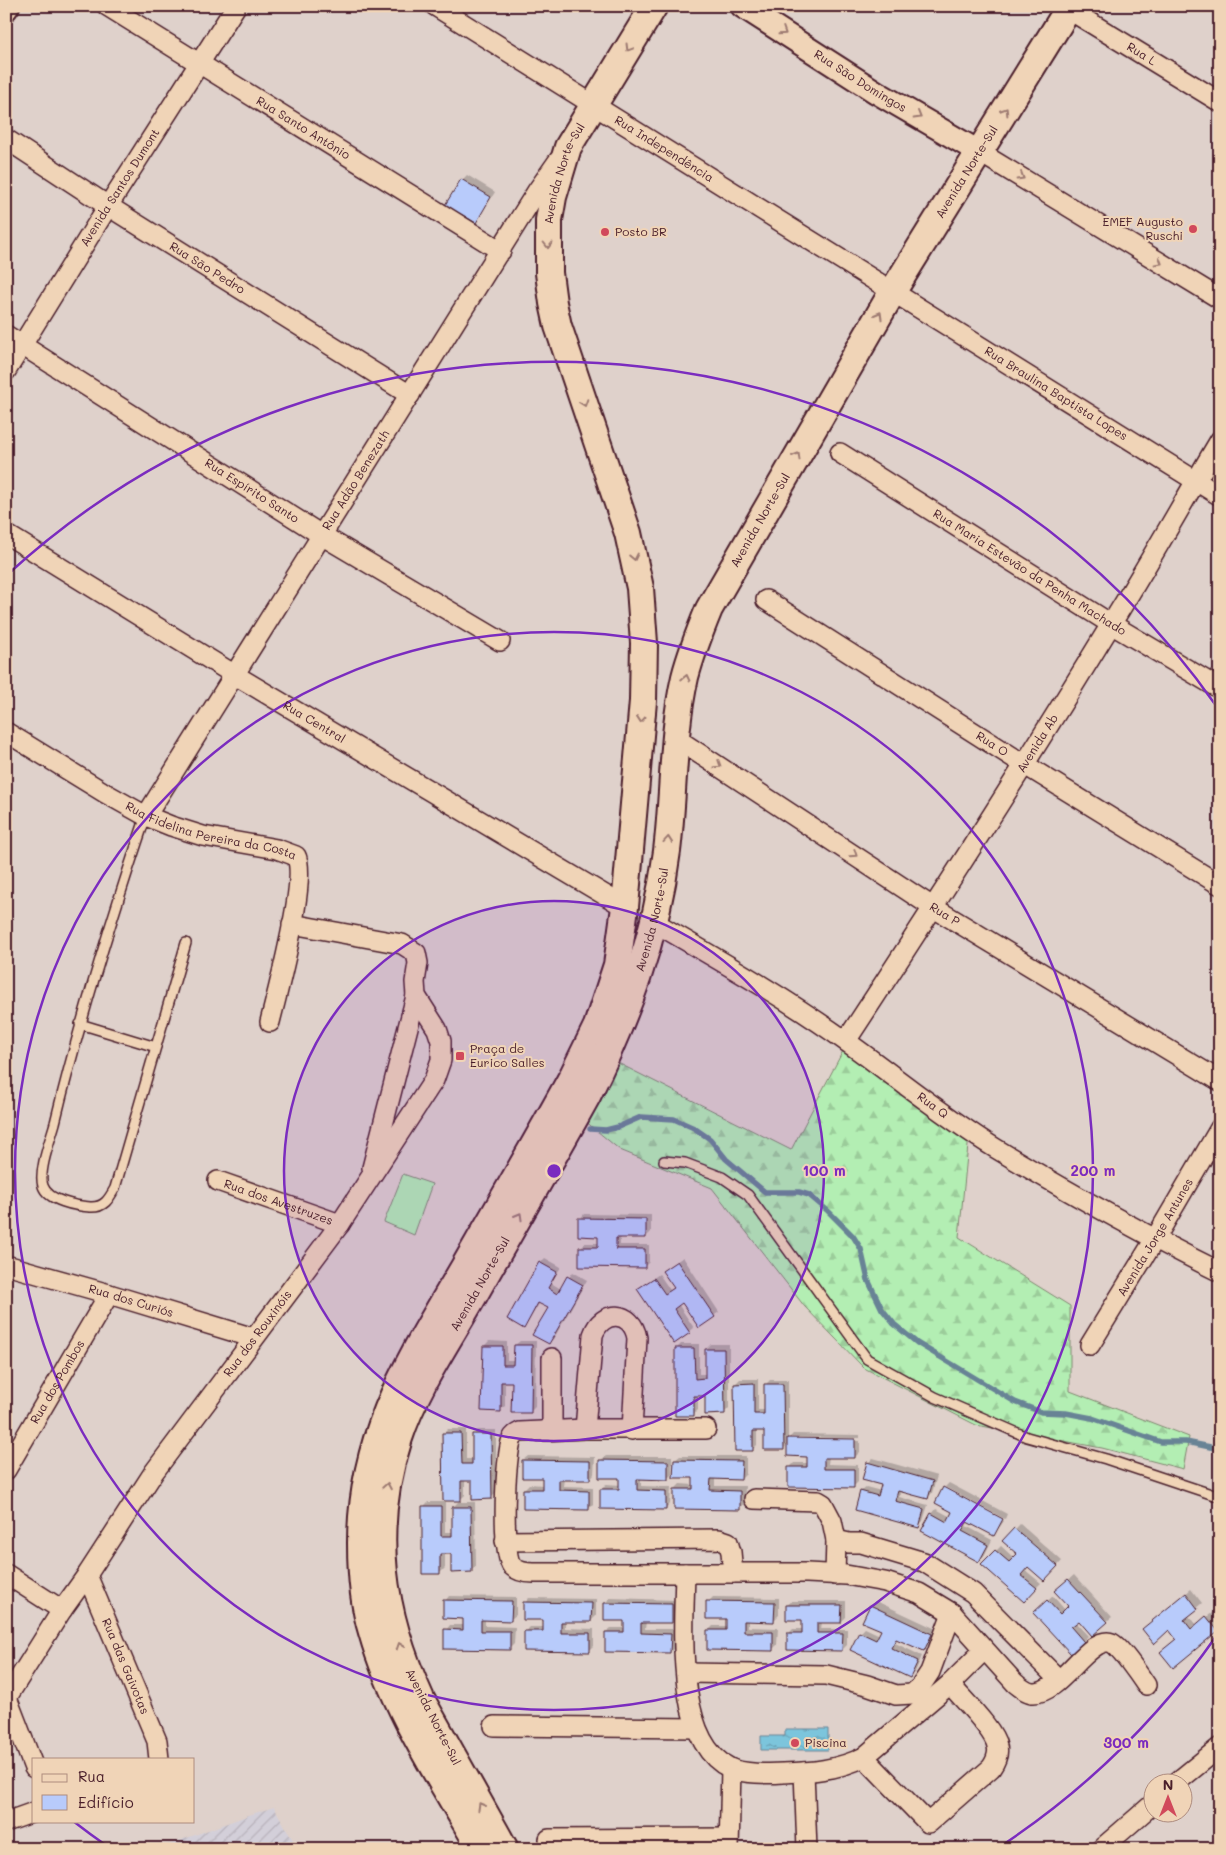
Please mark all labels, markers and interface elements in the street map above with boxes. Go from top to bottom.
one-way arrow [778,26,787,36]
street label: Rua L [1124,38,1160,69]
one-way arrow [625,42,635,51]
street label: Rua São Domingos [811,45,910,115]
street label: Rua Santo Antônio [254,92,354,162]
one-way arrow [998,107,1008,116]
one-way arrow [913,110,922,120]
street label: Rua Independência [612,111,717,185]
street label: Avenida Norte-Sul [540,120,588,224]
street label: Avenida Norte-Sul [931,122,1001,221]
street label: Avenida Santos Dumont [76,125,163,249]
one-way arrow [1015,171,1024,181]
place label: EMEF Augusto Ruschi [1103,213,1183,243]
place label: Posto BR [615,223,667,239]
marker: EMEF Augusto Ruschi [1187,223,1199,235]
marker: Posto BR [599,226,611,238]
street label: Rua São Pedro [167,238,249,297]
one-way arrow [543,242,553,250]
one-way arrow [1154,256,1163,265]
one-way arrow [873,312,883,321]
street label: Rua Braulina Baptista Lopes [982,342,1131,444]
one-way arrow [579,398,589,406]
street label: Rua Adão Benezath [318,426,393,533]
one-way arrow [790,452,800,461]
street label: Rua Espírito Santo [202,454,303,526]
street label: Avenida Norte-Sul [726,470,793,570]
street label: Rua Maria Estevão da Penha Machado [931,505,1129,638]
one-way arrow [628,553,639,562]
one-way arrow [680,674,690,683]
street label: Rua Central [280,696,349,746]
street label: Avenida Ab [1012,711,1061,775]
one-way arrow [636,715,647,723]
street label: Rua O [973,727,1012,759]
one-way arrow [712,759,721,769]
street label: Rua Fidelina Pereira da Costa [123,797,299,863]
one-way arrow [662,835,673,843]
one-way arrow [848,848,857,858]
street label: Avenida Norte-Sul [631,867,672,973]
street label: Rua P [927,898,963,929]
place label: Praça de Eurico Salles [470,1040,545,1070]
marker: Praça de Eurico Salles [454,1050,466,1062]
street label: Rua Q [914,1088,952,1121]
text: 100 m [802,1160,846,1180]
text: 200 m [1071,1160,1116,1180]
centre of rings [545,1162,563,1180]
street label: Rua dos Avestruzes [222,1175,336,1228]
street label: Avenida Jorge Antunes [1113,1175,1196,1299]
one-way arrow [513,1212,523,1221]
street label: Avenida Norte-Sul [446,1233,513,1334]
street label: Rua dos Curiós [87,1280,176,1320]
street label: Rua dos Rouxinóis [219,1286,295,1380]
street label: Rua dos Pombos [26,1336,88,1426]
one-way arrow [382,1482,392,1491]
street label: Rua das Gaivotas [99,1615,154,1716]
one-way arrow [396,1642,406,1651]
street label: Avenida Norte-Sul [403,1666,465,1768]
text: 300 m [1103,1732,1149,1752]
place label: Piscina [805,1734,847,1750]
marker: Piscina [789,1737,801,1749]
legend [32,1758,195,1822]
text: Rua [78,1766,105,1786]
north arrow [1144,1772,1194,1822]
text: N [1163,1775,1173,1794]
text: Edifício [78,1792,134,1812]
one-way arrow [477,1803,487,1812]

